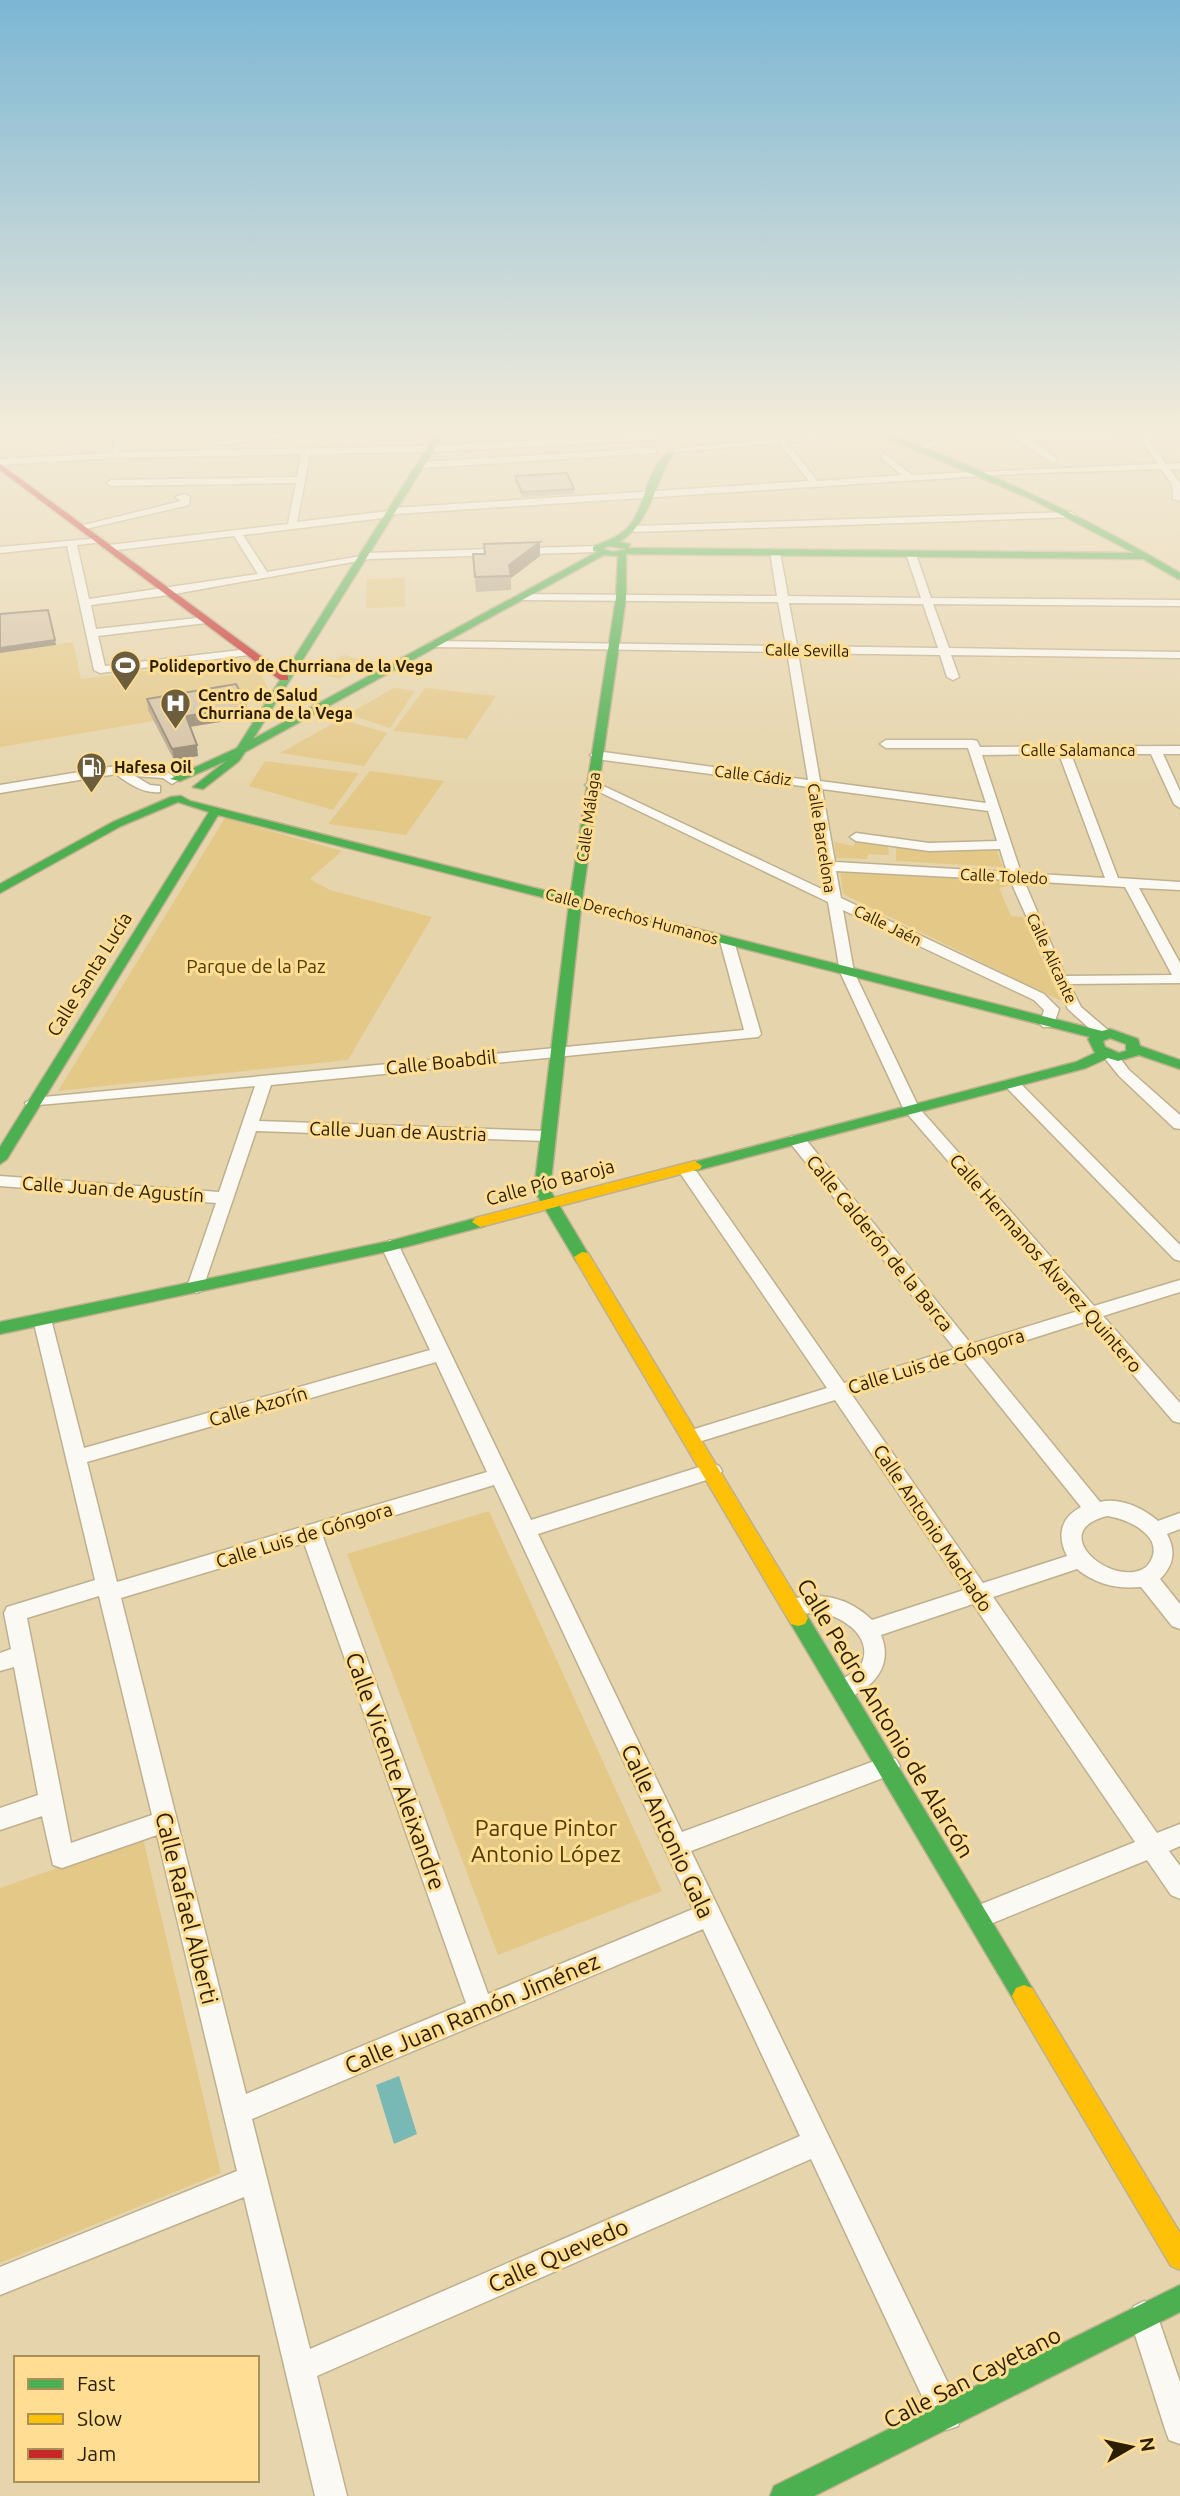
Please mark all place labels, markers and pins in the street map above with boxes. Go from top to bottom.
sports icon: Polideportivo de Churriana de la Vega [109,649,143,693]
place label: Polideportivo de Churriana de la Vega [149,657,433,675]
place label: Centro de Salud Churriana de la Vega [198,686,353,722]
hospital icon: Centro de Salud Churriana de la Vega [158,687,192,731]
fuel station icon: Hafesa Oil [74,750,108,794]
place label: Hafesa Oil [114,758,192,776]

